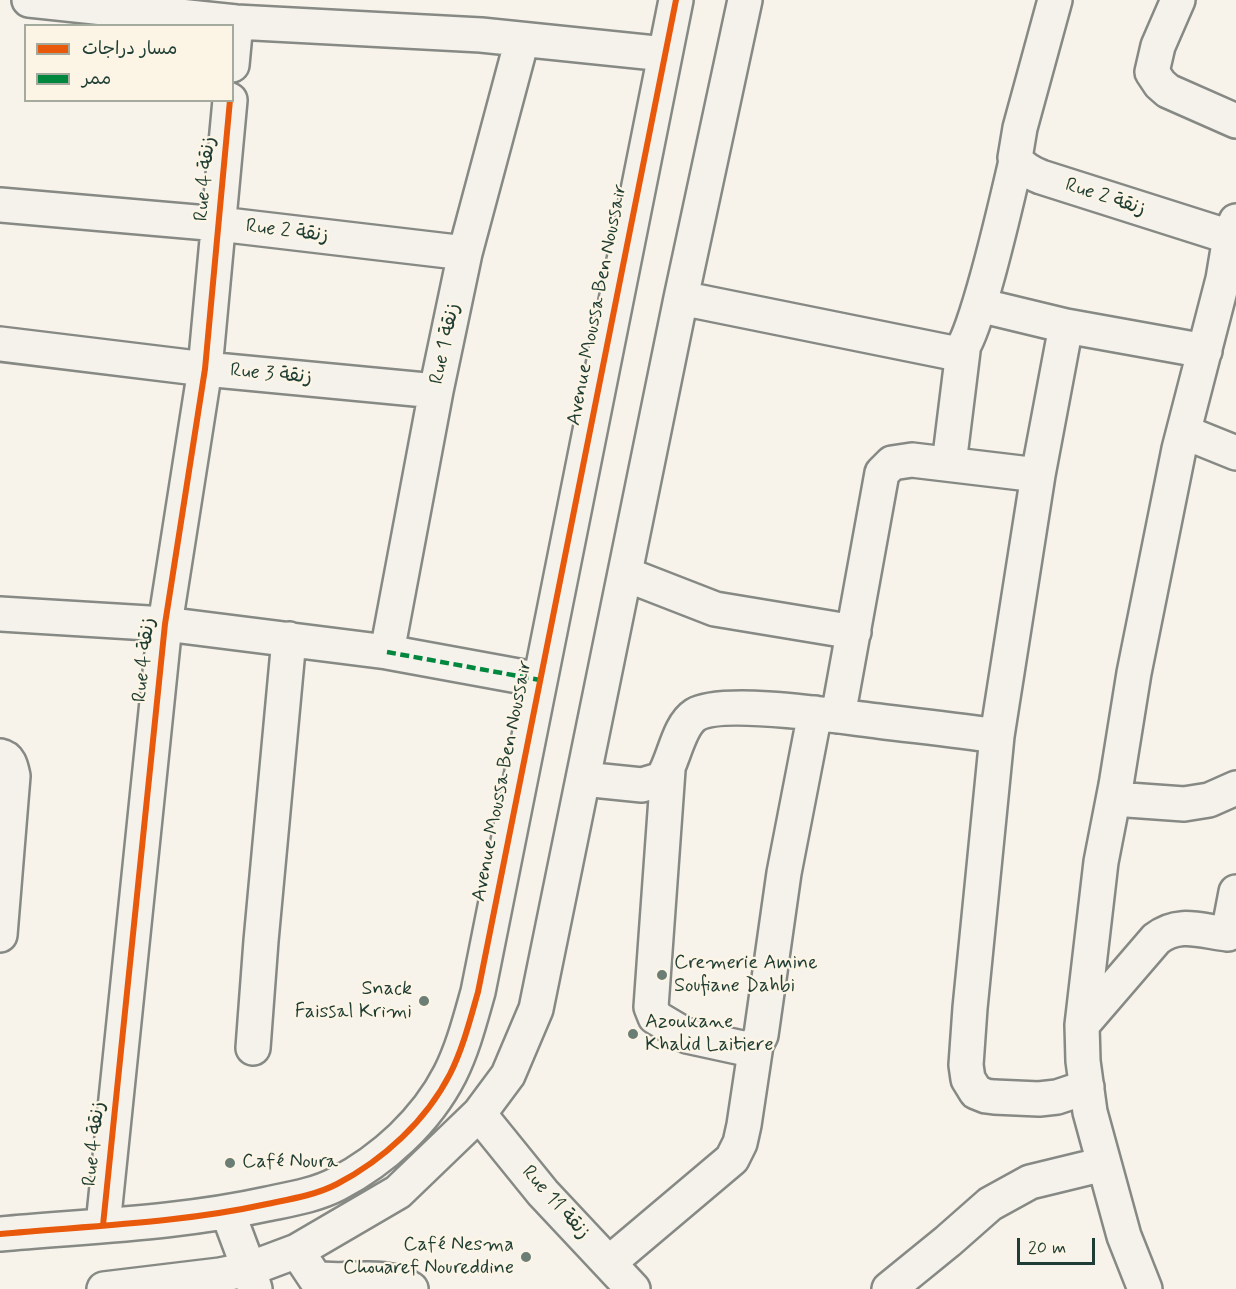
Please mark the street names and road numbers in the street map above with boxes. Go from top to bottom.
street label: Rue 4 زنقة [190,136,222,222]
street label: Rue 2 زنقة [1062,174,1148,222]
street label: Avenue Moussa Ben Noussair [563,182,633,428]
street label: Rue 2 زنقة [244,215,330,249]
street label: Rue 1 زنقة [426,301,466,387]
street label: Rue 3 زنقة [229,359,313,391]
street label: Rue 4 زنقة [129,617,161,703]
street label: Avenue Moussa Ben Noussair [468,658,538,904]
street label: Rue 4 زنقة [79,1101,111,1187]
street label: Rue 11 زنقة [516,1161,594,1245]

